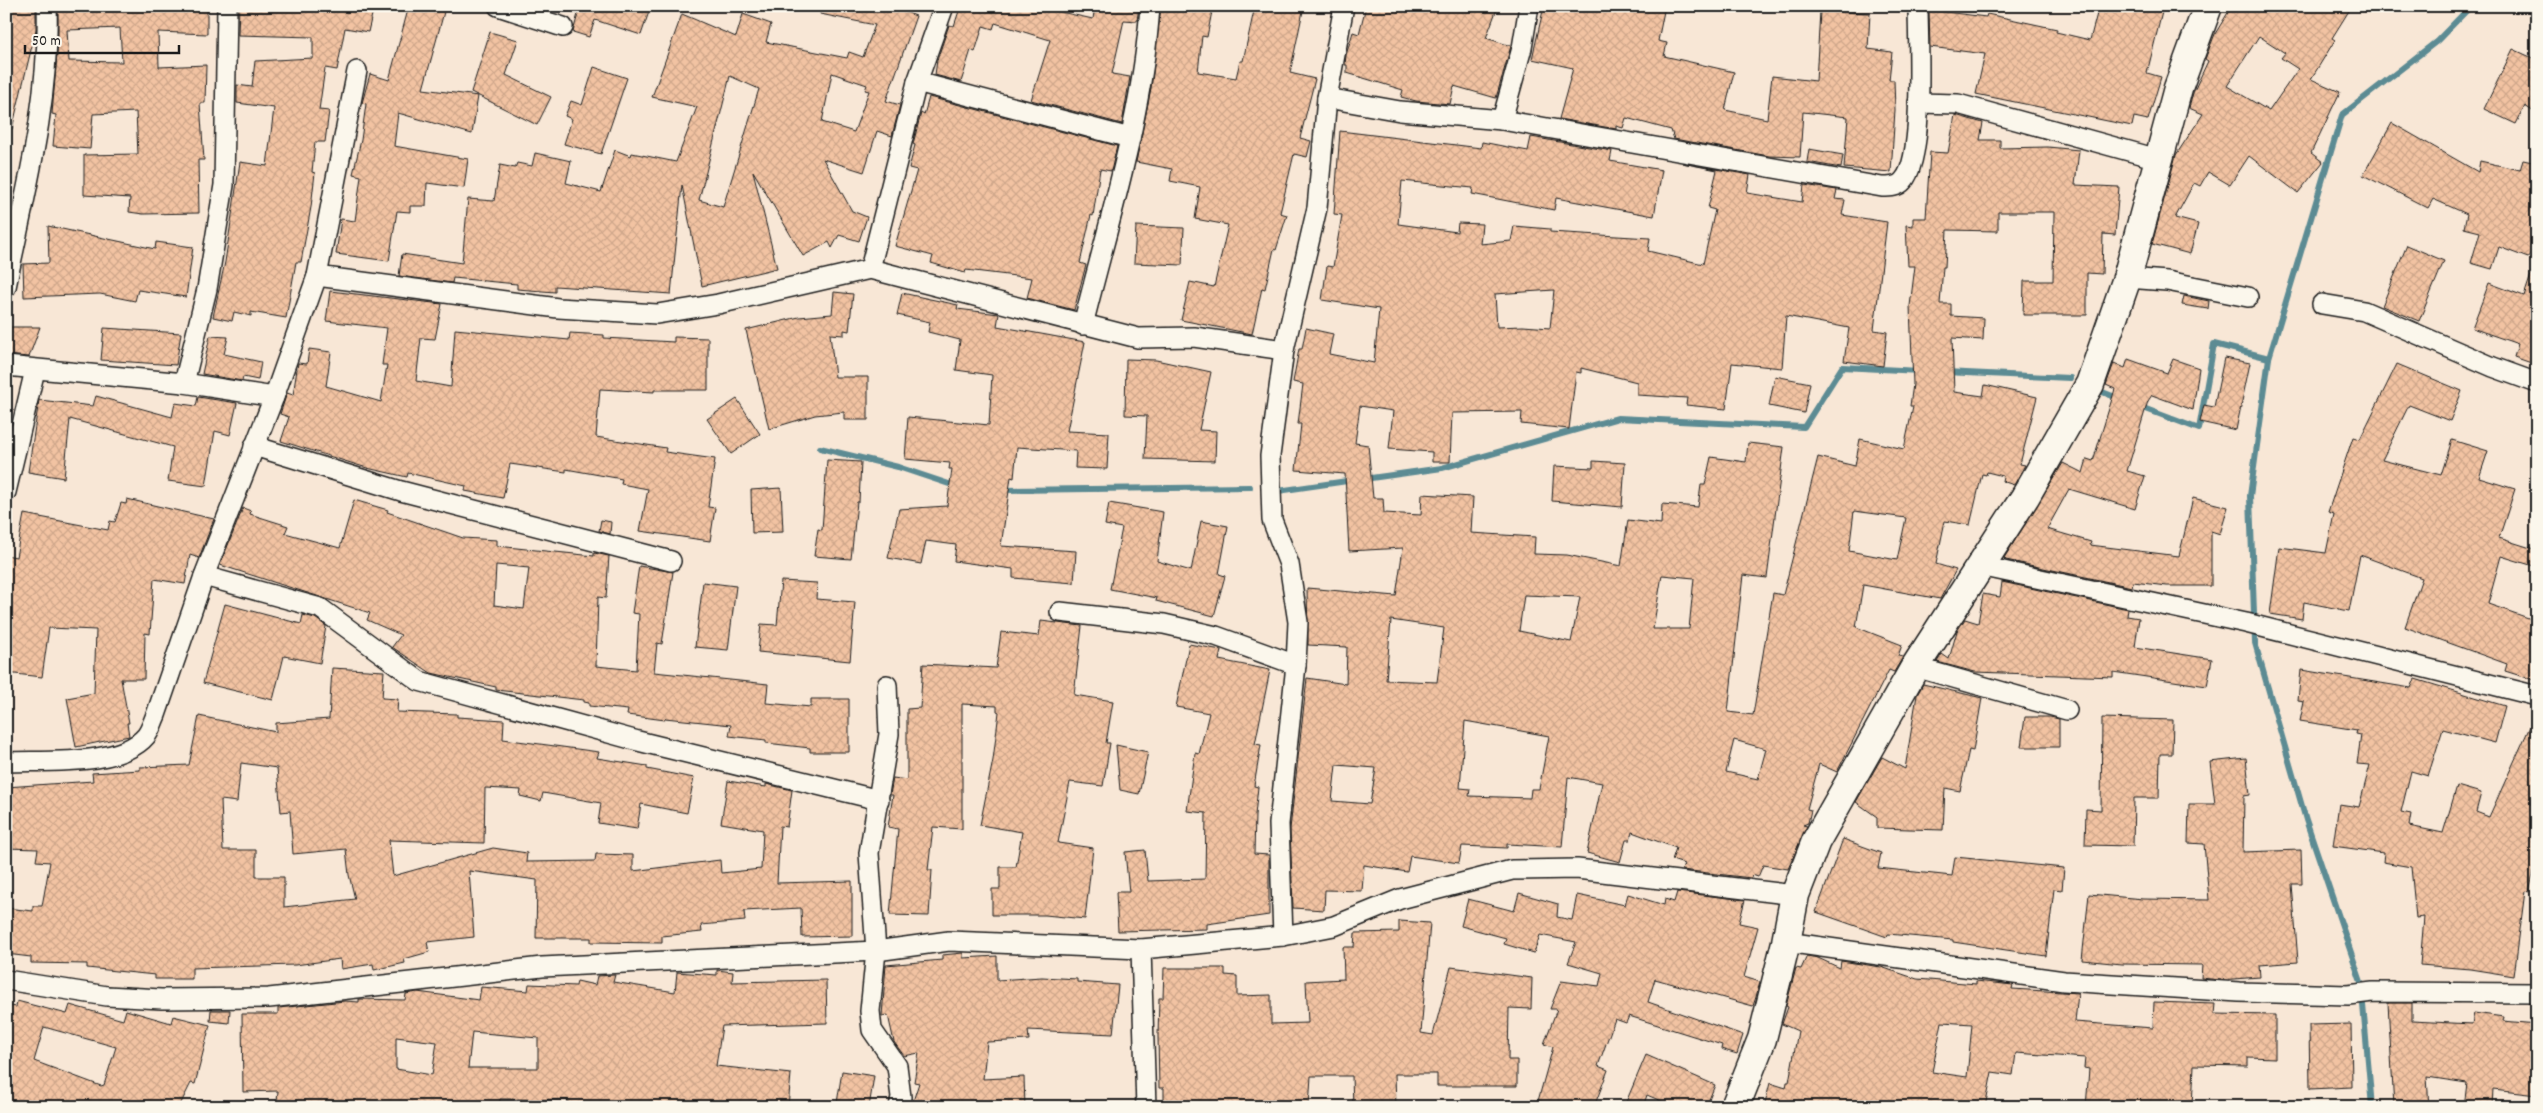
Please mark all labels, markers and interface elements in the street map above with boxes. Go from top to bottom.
scale bar [25,22,179,54]
text: 50 m [32,31,61,53]

